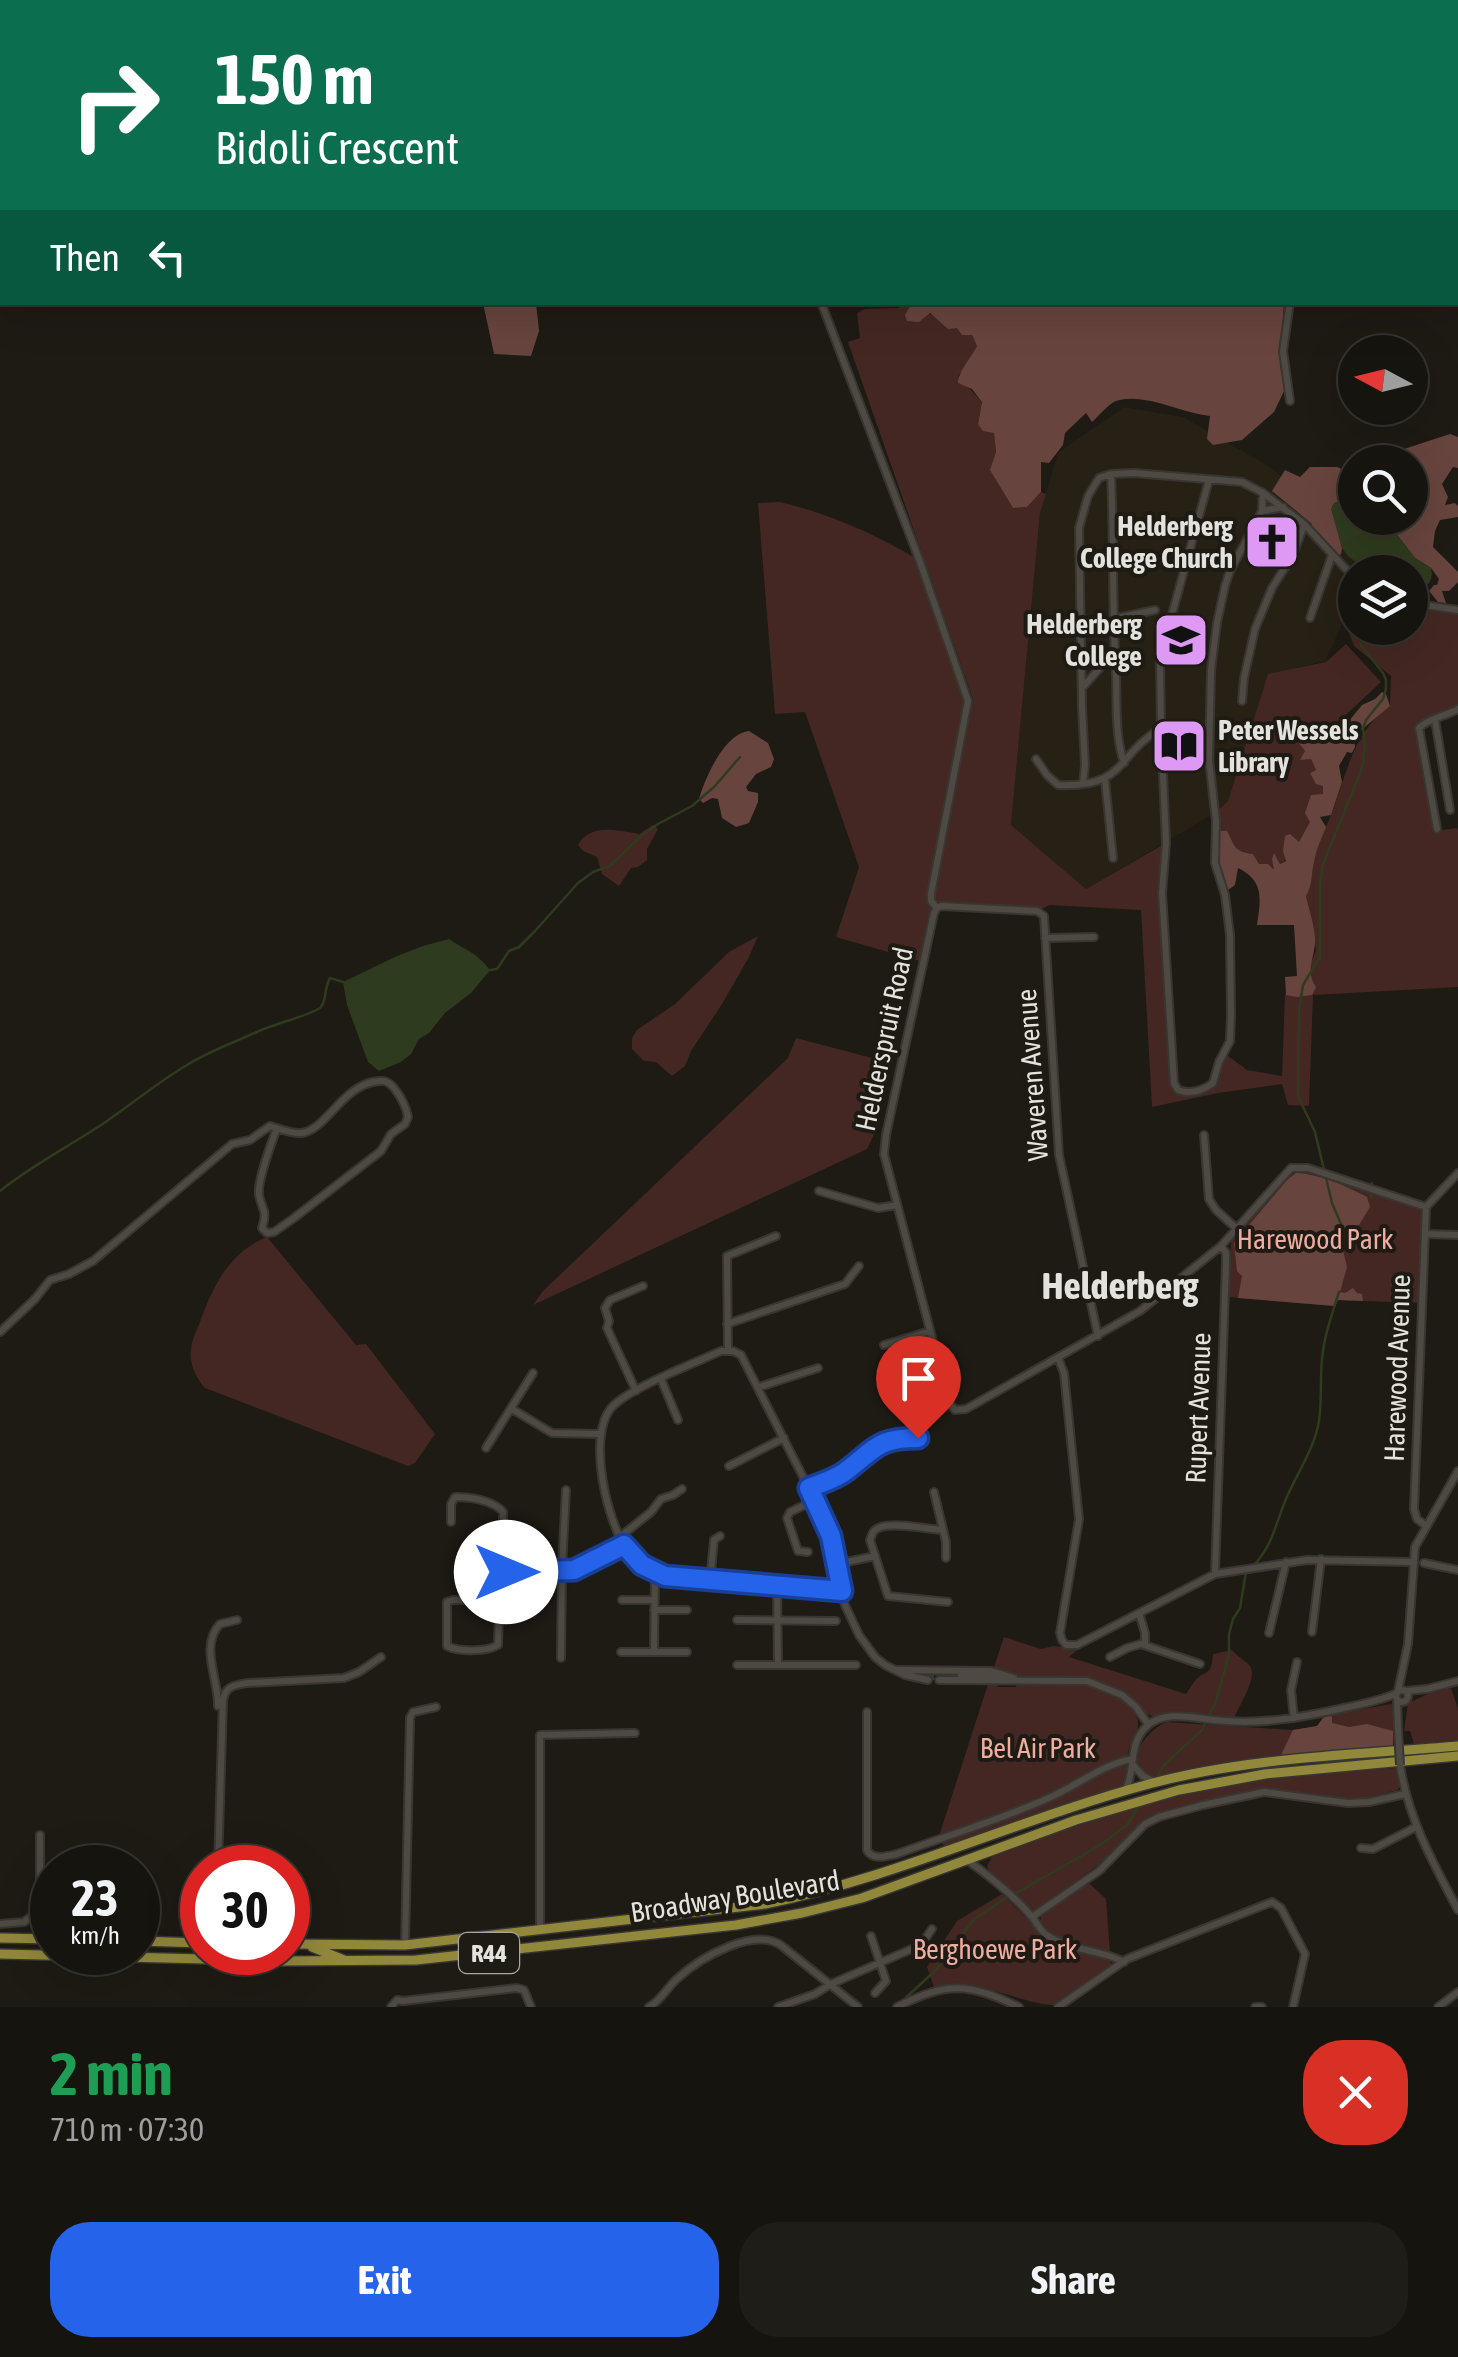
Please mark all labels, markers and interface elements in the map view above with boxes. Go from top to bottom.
text: 150 m [215,39,374,119]
icon: right [50,40,180,170]
text: Bidoli Crescent [215,122,459,174]
icon: left [140,230,195,285]
text: Then [50,236,120,279]
north arrow [1338,335,1428,425]
map controls [1338,335,1428,645]
button: search [1338,445,1428,535]
place label: Helderberg College Church [1080,510,1234,574]
church icon: Helderberg College Church [1242,512,1302,572]
button: layers [1338,555,1428,645]
place label: Helderberg College [1026,608,1143,672]
school or university icon: Helderberg College [1151,610,1211,670]
place label: Peter Wessels Library [1218,714,1359,778]
library icon: Peter Wessels Library [1149,716,1209,776]
street label: Helderspruit Road [849,944,919,1134]
street label: Waveren Avenue [1010,988,1054,1162]
park label: Harewood Park [1237,1223,1393,1255]
district label: Helderberg [1041,1264,1199,1307]
street label: Harewood Avenue [1378,1274,1416,1462]
street label: Rupert Avenue [1179,1332,1217,1484]
pin [876,1336,961,1439]
icon: arrive [891,1351,946,1406]
position arrow [454,1520,558,1624]
park label: Bel Air Park [980,1732,1096,1764]
speed limit sign: 30 [180,1845,310,1975]
street label: Broadway Boulevard [628,1864,842,1928]
text: 23 [71,1869,118,1927]
text: km/h [70,1921,120,1949]
road number: R44 [459,1933,519,1973]
park label: Berghoewe Park [913,1933,1077,1965]
text: 2 min [50,2039,173,2108]
button: close [1303,2040,1408,2145]
text: 710 m · 07:30 [50,2111,204,2148]
button: Exit [50,2222,719,2337]
button: Share [739,2222,1408,2337]

